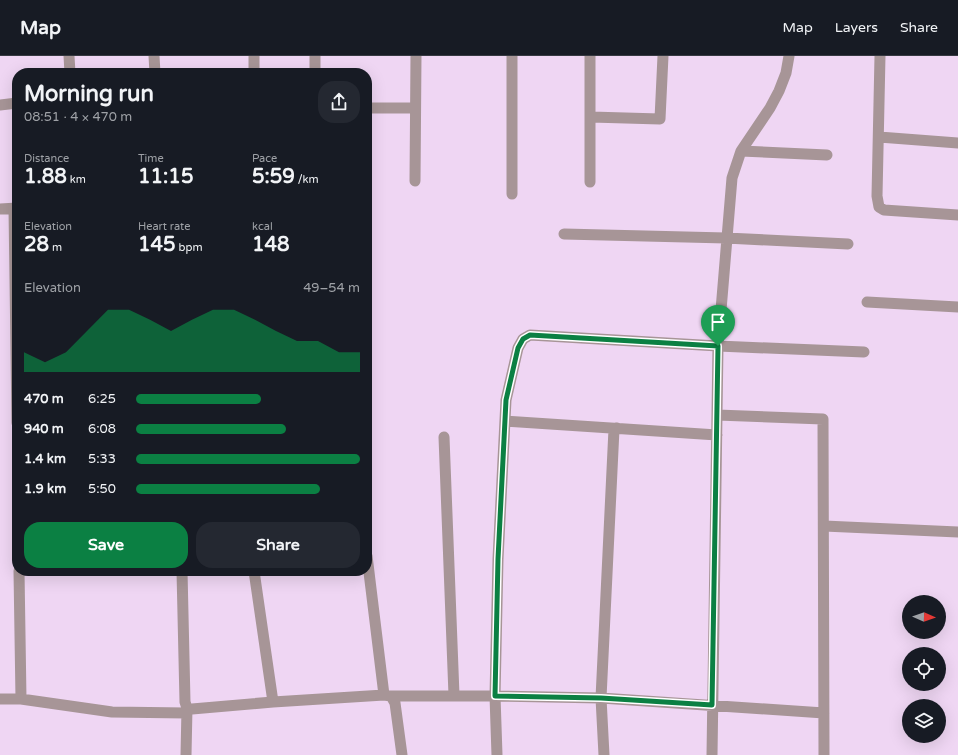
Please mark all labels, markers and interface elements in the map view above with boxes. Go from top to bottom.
text: Map [20,17,61,39]
text: Map [783,19,813,36]
text: Layers [835,19,878,36]
text: Share [900,19,938,36]
text: Morning run [24,81,154,107]
button: share [318,81,360,123]
text: 08:51 · 4 × 470 m [24,109,132,125]
text: Distance [24,152,69,165]
text: Time [138,152,164,165]
text: Pace [252,152,277,165]
text: 1.88 [24,165,67,189]
text: 11:15 [138,165,193,189]
text: 5:59 [252,165,295,189]
text: km [67,173,86,186]
text: /km [295,173,319,186]
text: Elevation [24,220,72,233]
text: Heart rate [138,220,190,233]
text: kcal [252,220,273,233]
text: 28 [24,233,49,257]
text: 145 [138,233,176,257]
text: 148 [252,233,290,257]
text: m [49,241,62,254]
text: bpm [176,241,203,254]
text: Elevation [24,280,81,296]
text: 49–54 m [303,280,360,296]
pin [701,305,735,346]
icon: arrive [707,311,729,333]
text: 470 m [24,391,64,407]
text: 6:25 [88,391,116,407]
text: 940 m [24,421,64,437]
text: 6:08 [88,421,116,437]
text: 1.4 km [24,451,66,467]
text: 5:33 [88,451,116,467]
text: 1.9 km [24,481,66,497]
text: 5:50 [88,481,116,497]
button: Save [24,522,188,568]
button: Share [196,522,360,568]
north arrow [902,595,946,639]
map controls [902,595,946,743]
button: locate [902,647,946,691]
button: layers [902,699,946,743]

